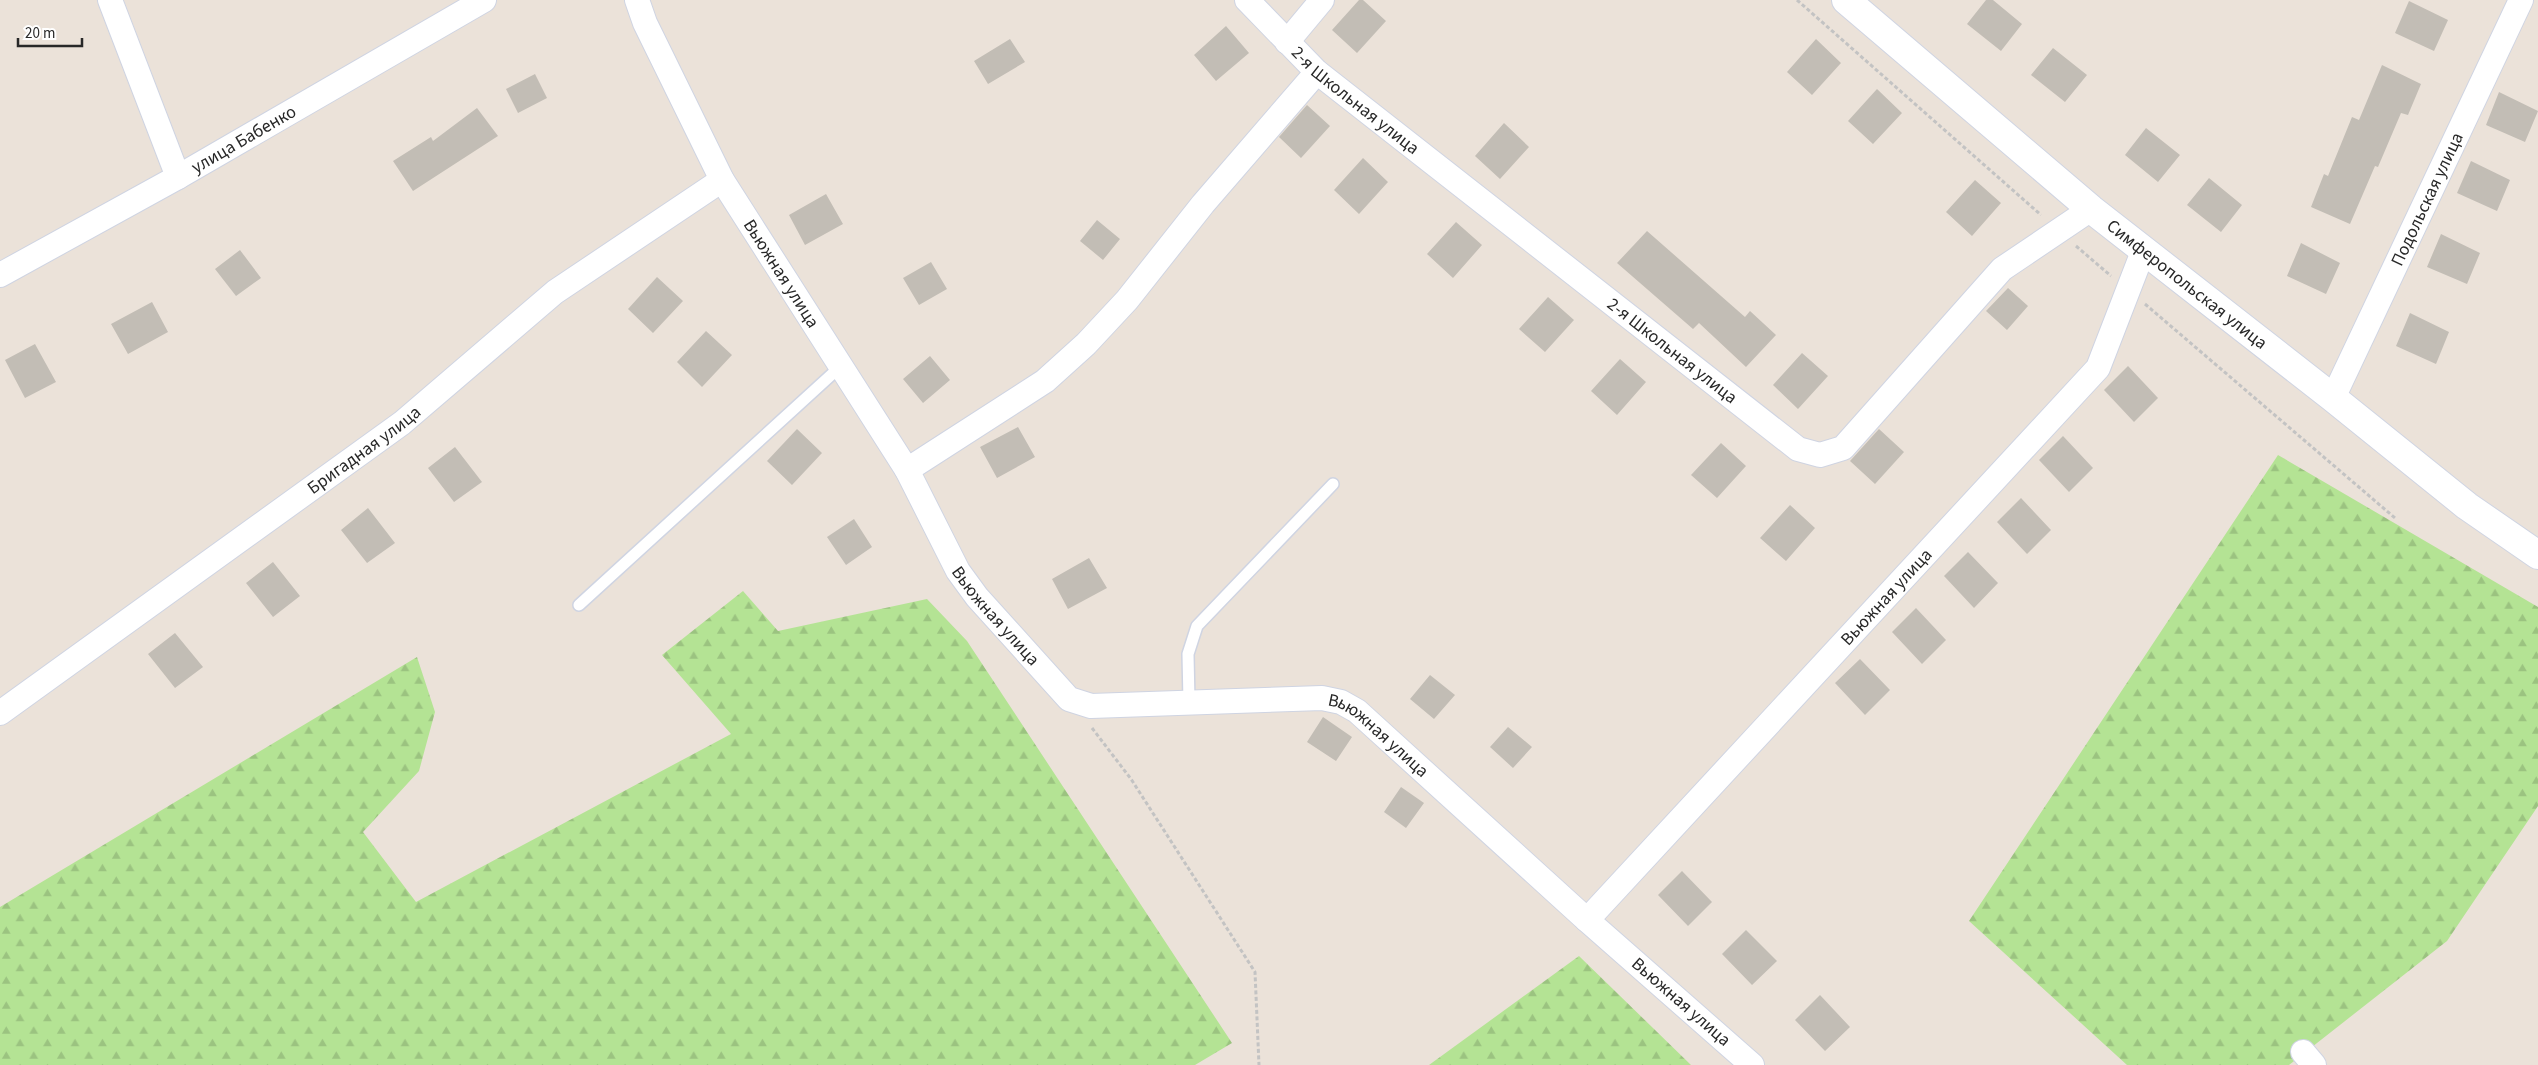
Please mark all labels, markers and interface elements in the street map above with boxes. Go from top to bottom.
scale bar [18,15,81,47]
text: 20 m [25,23,55,44]
street label: 2-я Школьная улица [1286,40,1425,160]
street label: улица Бабенко [186,99,301,179]
street label: Подольская улица [2385,128,2469,270]
street label: Симферопольская улица [2101,213,2273,355]
street label: Вьюжная улица [738,214,826,333]
street label: 2-я Школьная улица [1602,292,1743,410]
street label: Бригадная улица [302,400,426,500]
street label: Вьюжная улица [1835,543,1938,651]
street label: Вьюжная улица [946,561,1046,671]
street label: Вьюжная улица [1326,687,1434,783]
street label: Вьюжная улица [1626,952,1736,1052]

